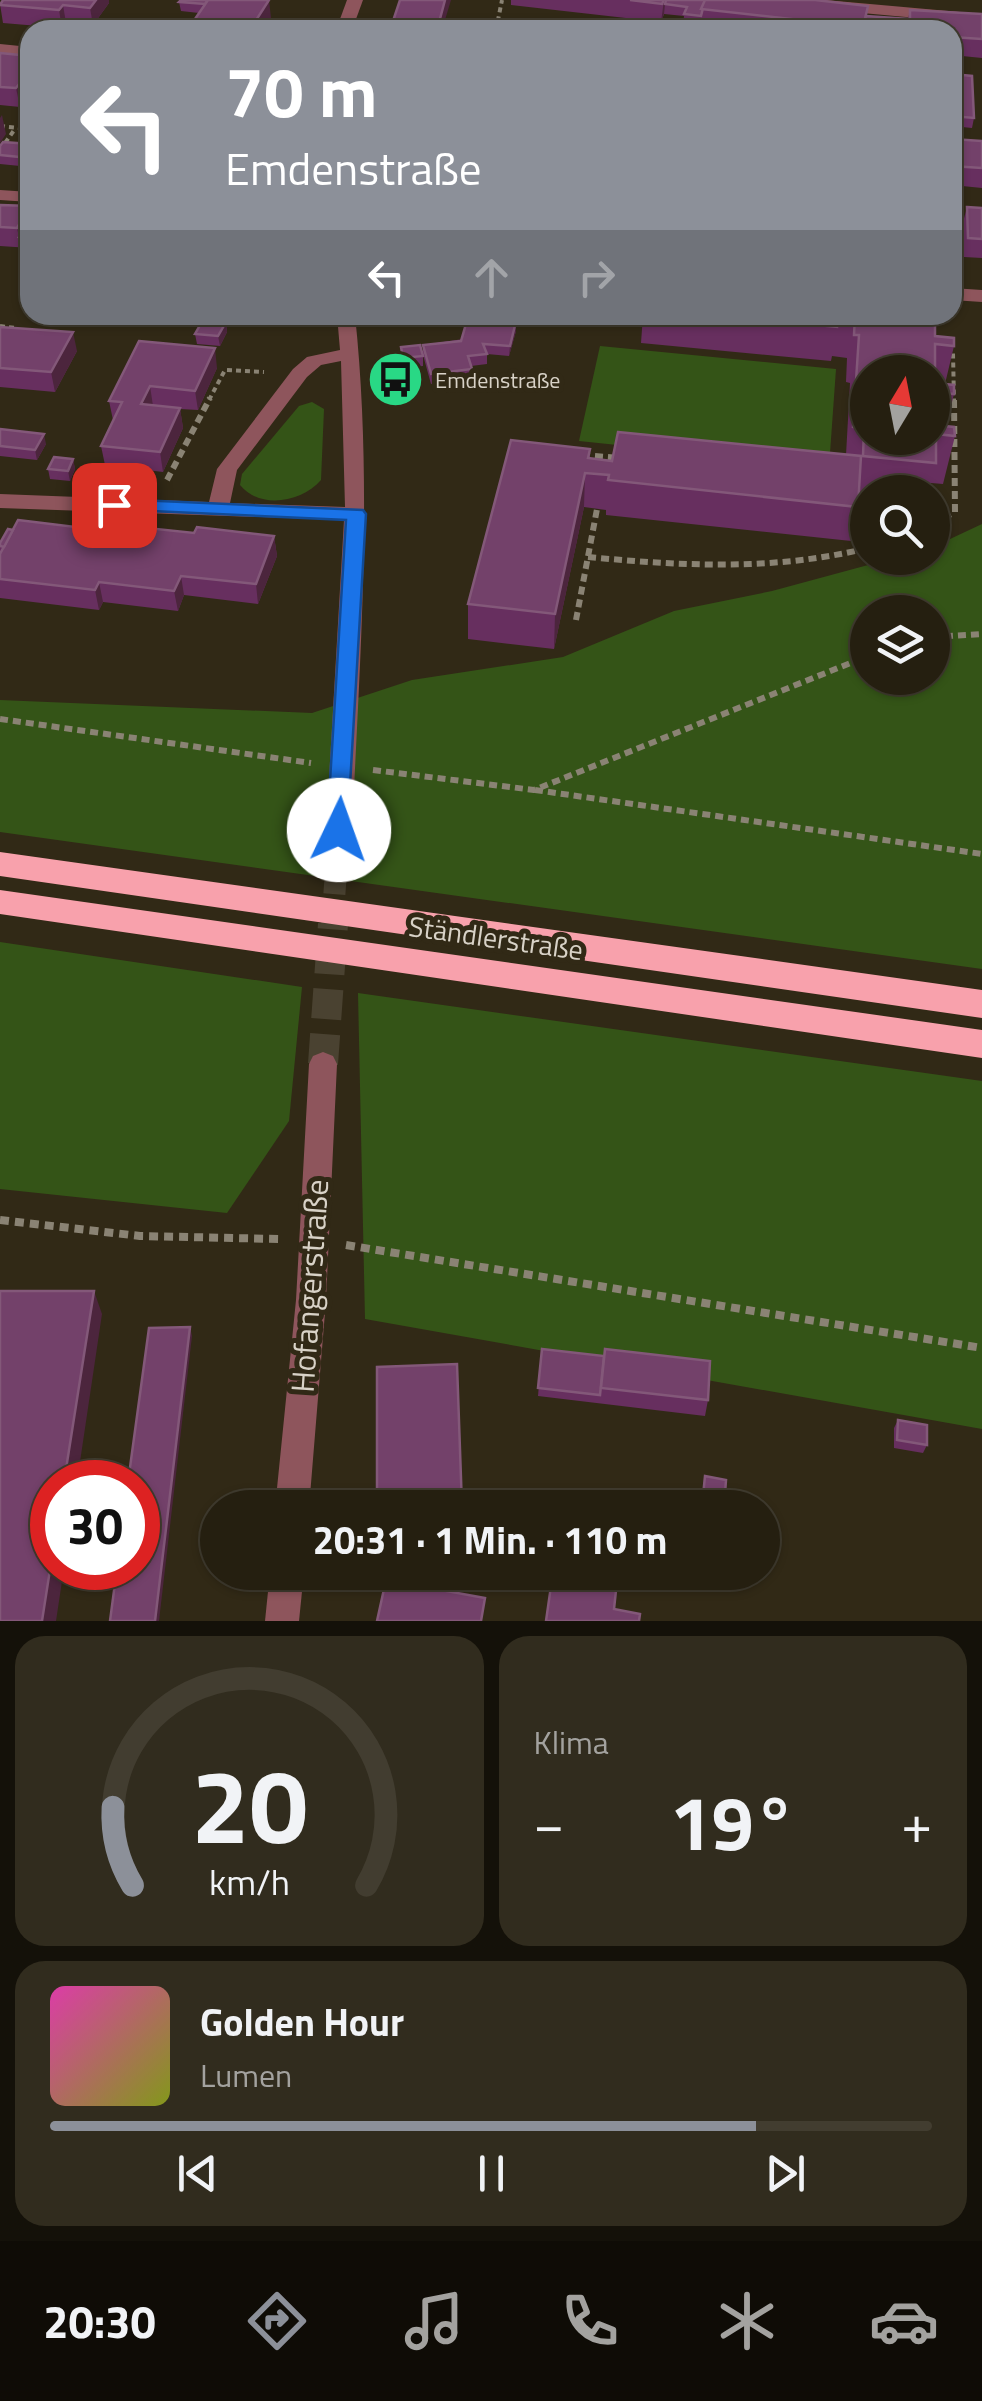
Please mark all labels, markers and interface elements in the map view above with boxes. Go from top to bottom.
text: 70 m [225,38,378,144]
icon: left [60,60,190,190]
text: Emdenstraße [225,134,482,202]
icon: left [359,250,414,305]
icon: ahead [464,250,519,305]
icon: right [569,250,624,305]
bus stop icon: Emdenstraße [366,350,426,410]
north arrow [850,355,950,455]
map controls [850,355,950,695]
place label: Emdenstraße [435,363,560,397]
pin [72,463,157,548]
button: search [850,475,950,575]
icon: arrive [87,478,142,533]
button: layers [850,595,950,695]
position arrow [287,778,391,882]
street label: Ständlerstraße [406,904,586,971]
street label: Hofangerstraße [278,1178,340,1394]
speed limit sign: 30 [30,1460,160,1590]
text: 20:31 · 1 Min. · 110 m [313,1511,667,1569]
text: Klima [534,1718,609,1766]
text: 20 [191,1725,307,1883]
text: 19° [670,1765,796,1879]
text: − [534,1781,564,1864]
text: + [901,1781,932,1864]
text: km/h [209,1854,290,1909]
text: Golden Hour [200,1993,404,2051]
text: Lumen [200,2051,292,2099]
icon: previous [170,2146,225,2201]
icon: pause [464,2146,519,2201]
icon: next [758,2146,813,2201]
icon: directions [242,2286,312,2356]
icon: music [399,2286,469,2356]
icon: phone [555,2286,625,2356]
icon: climate [712,2286,782,2356]
icon: car [869,2286,939,2356]
text: 20:30 [43,2287,156,2355]

